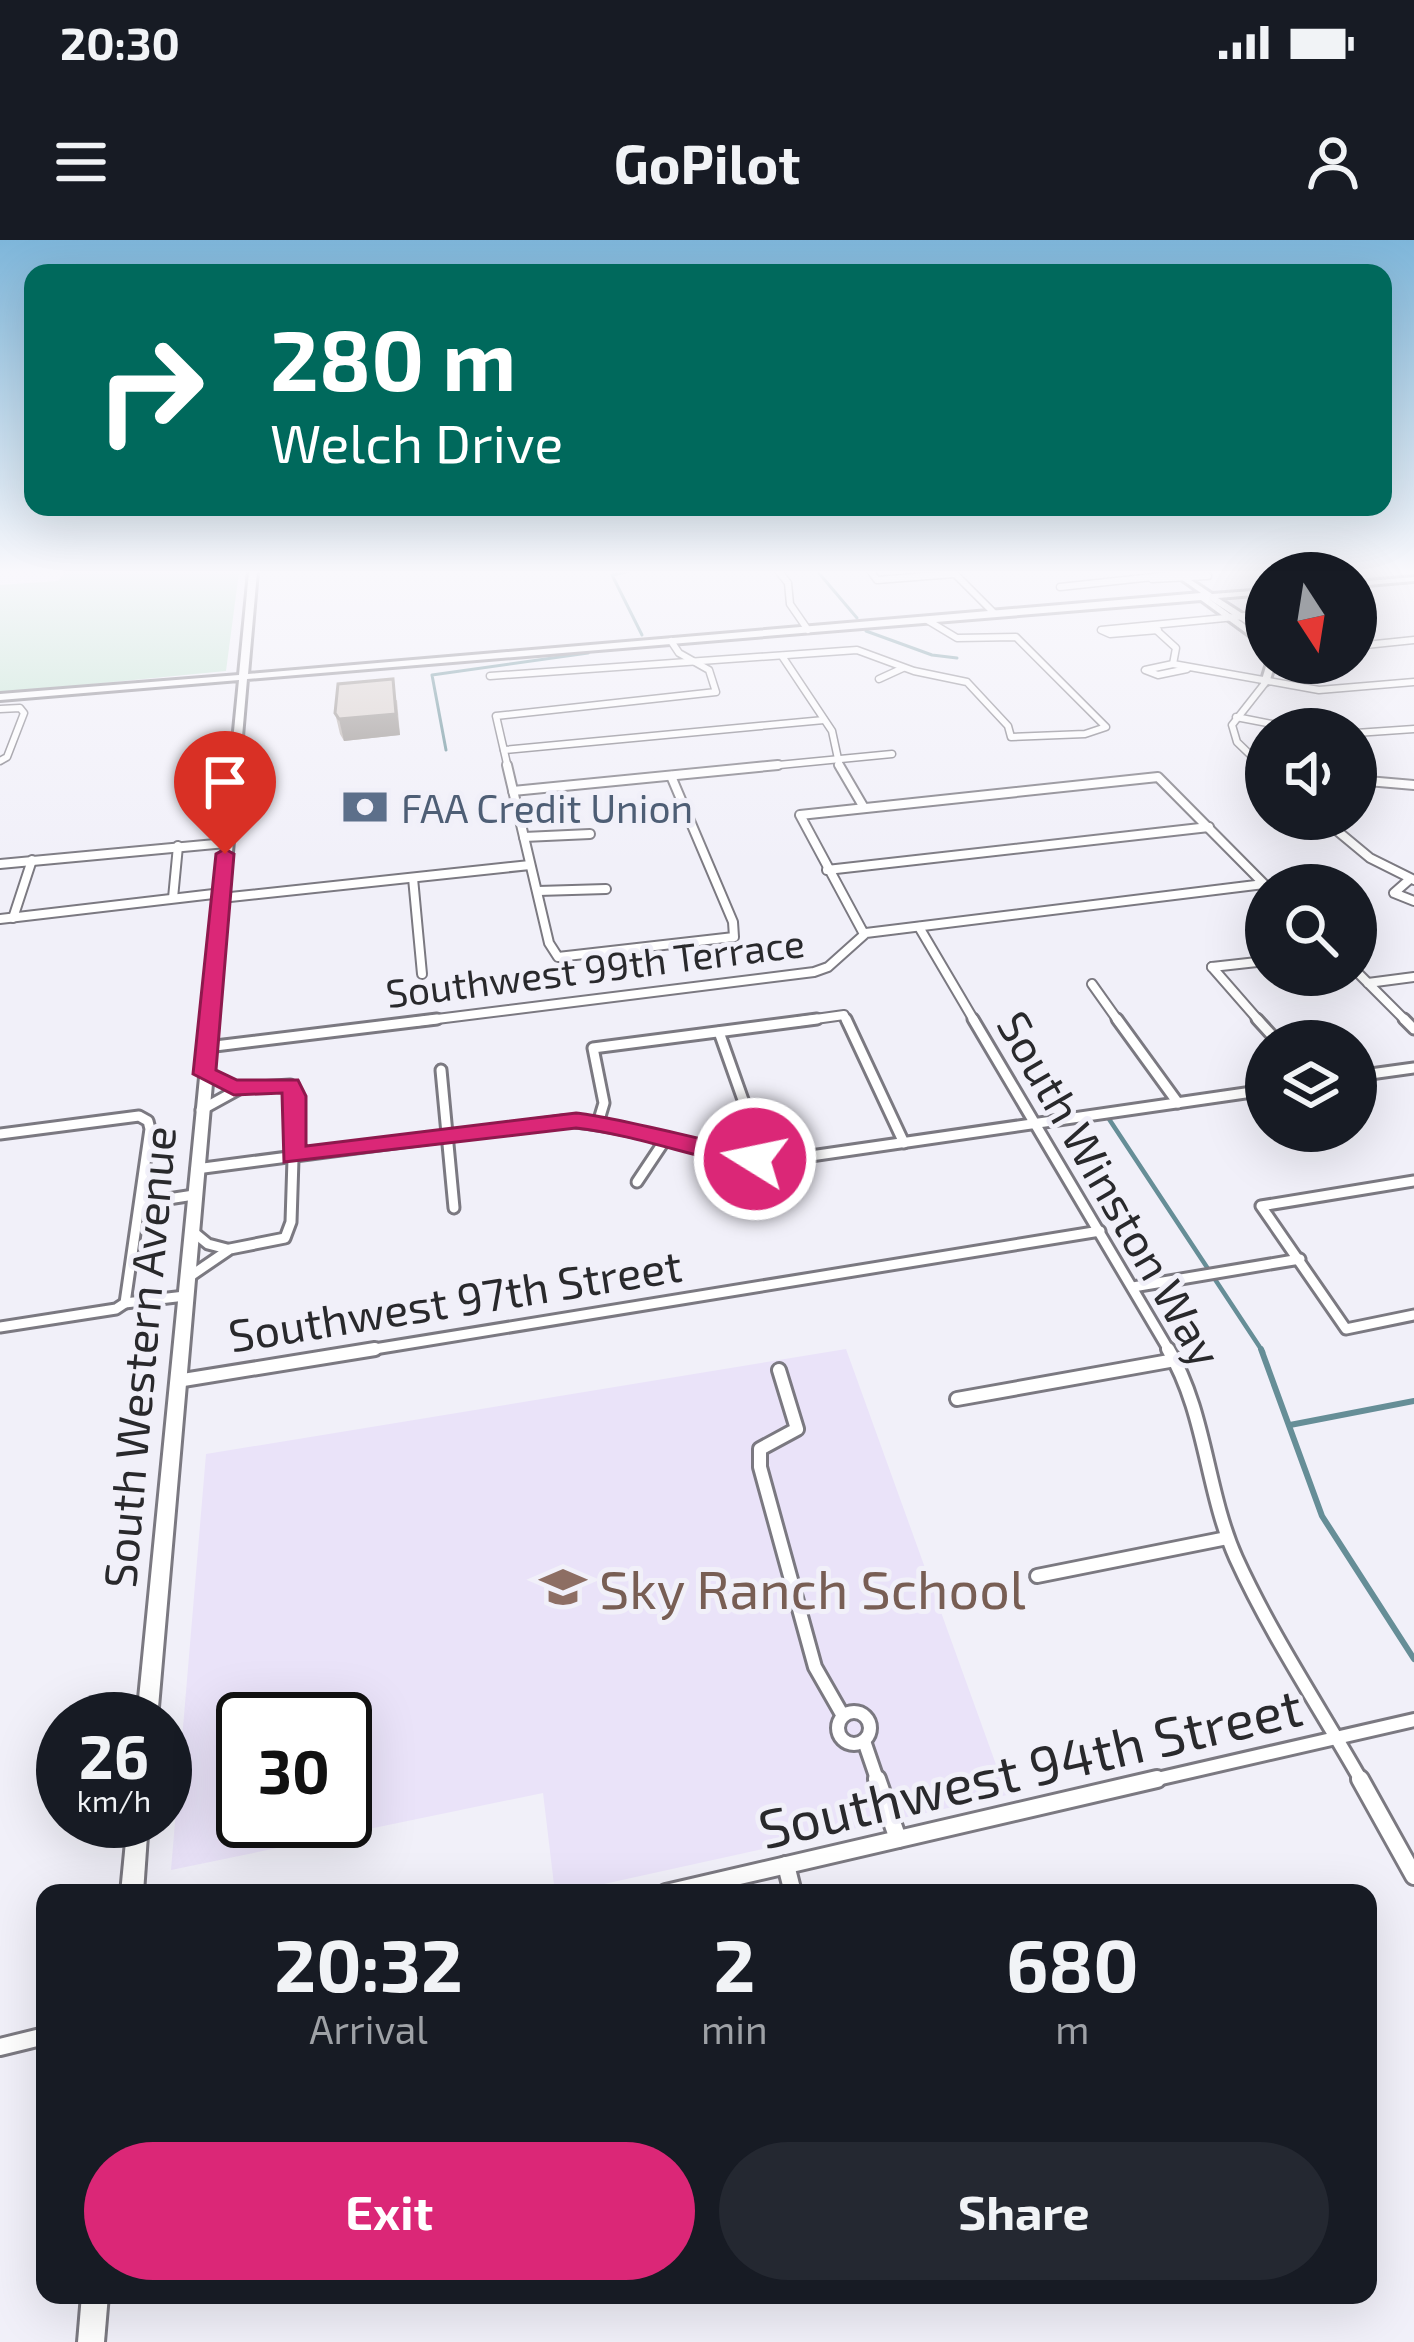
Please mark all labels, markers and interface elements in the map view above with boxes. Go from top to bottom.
text: 20:30 [60,15,180,69]
icon: menu [48,129,114,195]
icon: person [1300,129,1366,195]
text: GoPilot [614,130,800,195]
text: 280 m [270,307,516,408]
icon: right [72,312,228,468]
text: Welch Drive [270,409,563,474]
north arrow [1245,552,1377,684]
map controls [1245,552,1377,1152]
button: sound [1245,708,1377,840]
pin [174,731,276,854]
icon: arrive [192,749,258,815]
bank icon: FAA Credit Union [340,782,390,832]
place label: FAA Credit Union [401,784,693,831]
button: search [1245,864,1377,996]
street label: Southwest 99th Terrace [383,918,807,1016]
street label: South Winston Way [987,1001,1235,1375]
button: layers [1245,1020,1377,1152]
position arrow [692,1096,818,1222]
street label: South Western Avenue [91,1124,185,1590]
street label: Southwest 97th Street [225,1237,685,1361]
place label: Sky Ranch School [599,1555,1026,1620]
school or university icon: Sky Ranch School [538,1562,588,1612]
street label: Southwest 94th Street [752,1672,1308,1860]
speed limit sign: 30 [216,1692,372,1848]
text: 26 [79,1719,149,1791]
text: km/h [77,1782,151,1818]
text: 20:32 [274,1920,463,2006]
text: 2 [713,1920,755,2006]
text: 680 [1006,1920,1139,2006]
text: Arrival [309,2005,428,2052]
text: min [701,2005,768,2052]
text: m [1055,2005,1089,2052]
button: Exit [84,2142,695,2280]
button: Share [719,2142,1329,2280]

